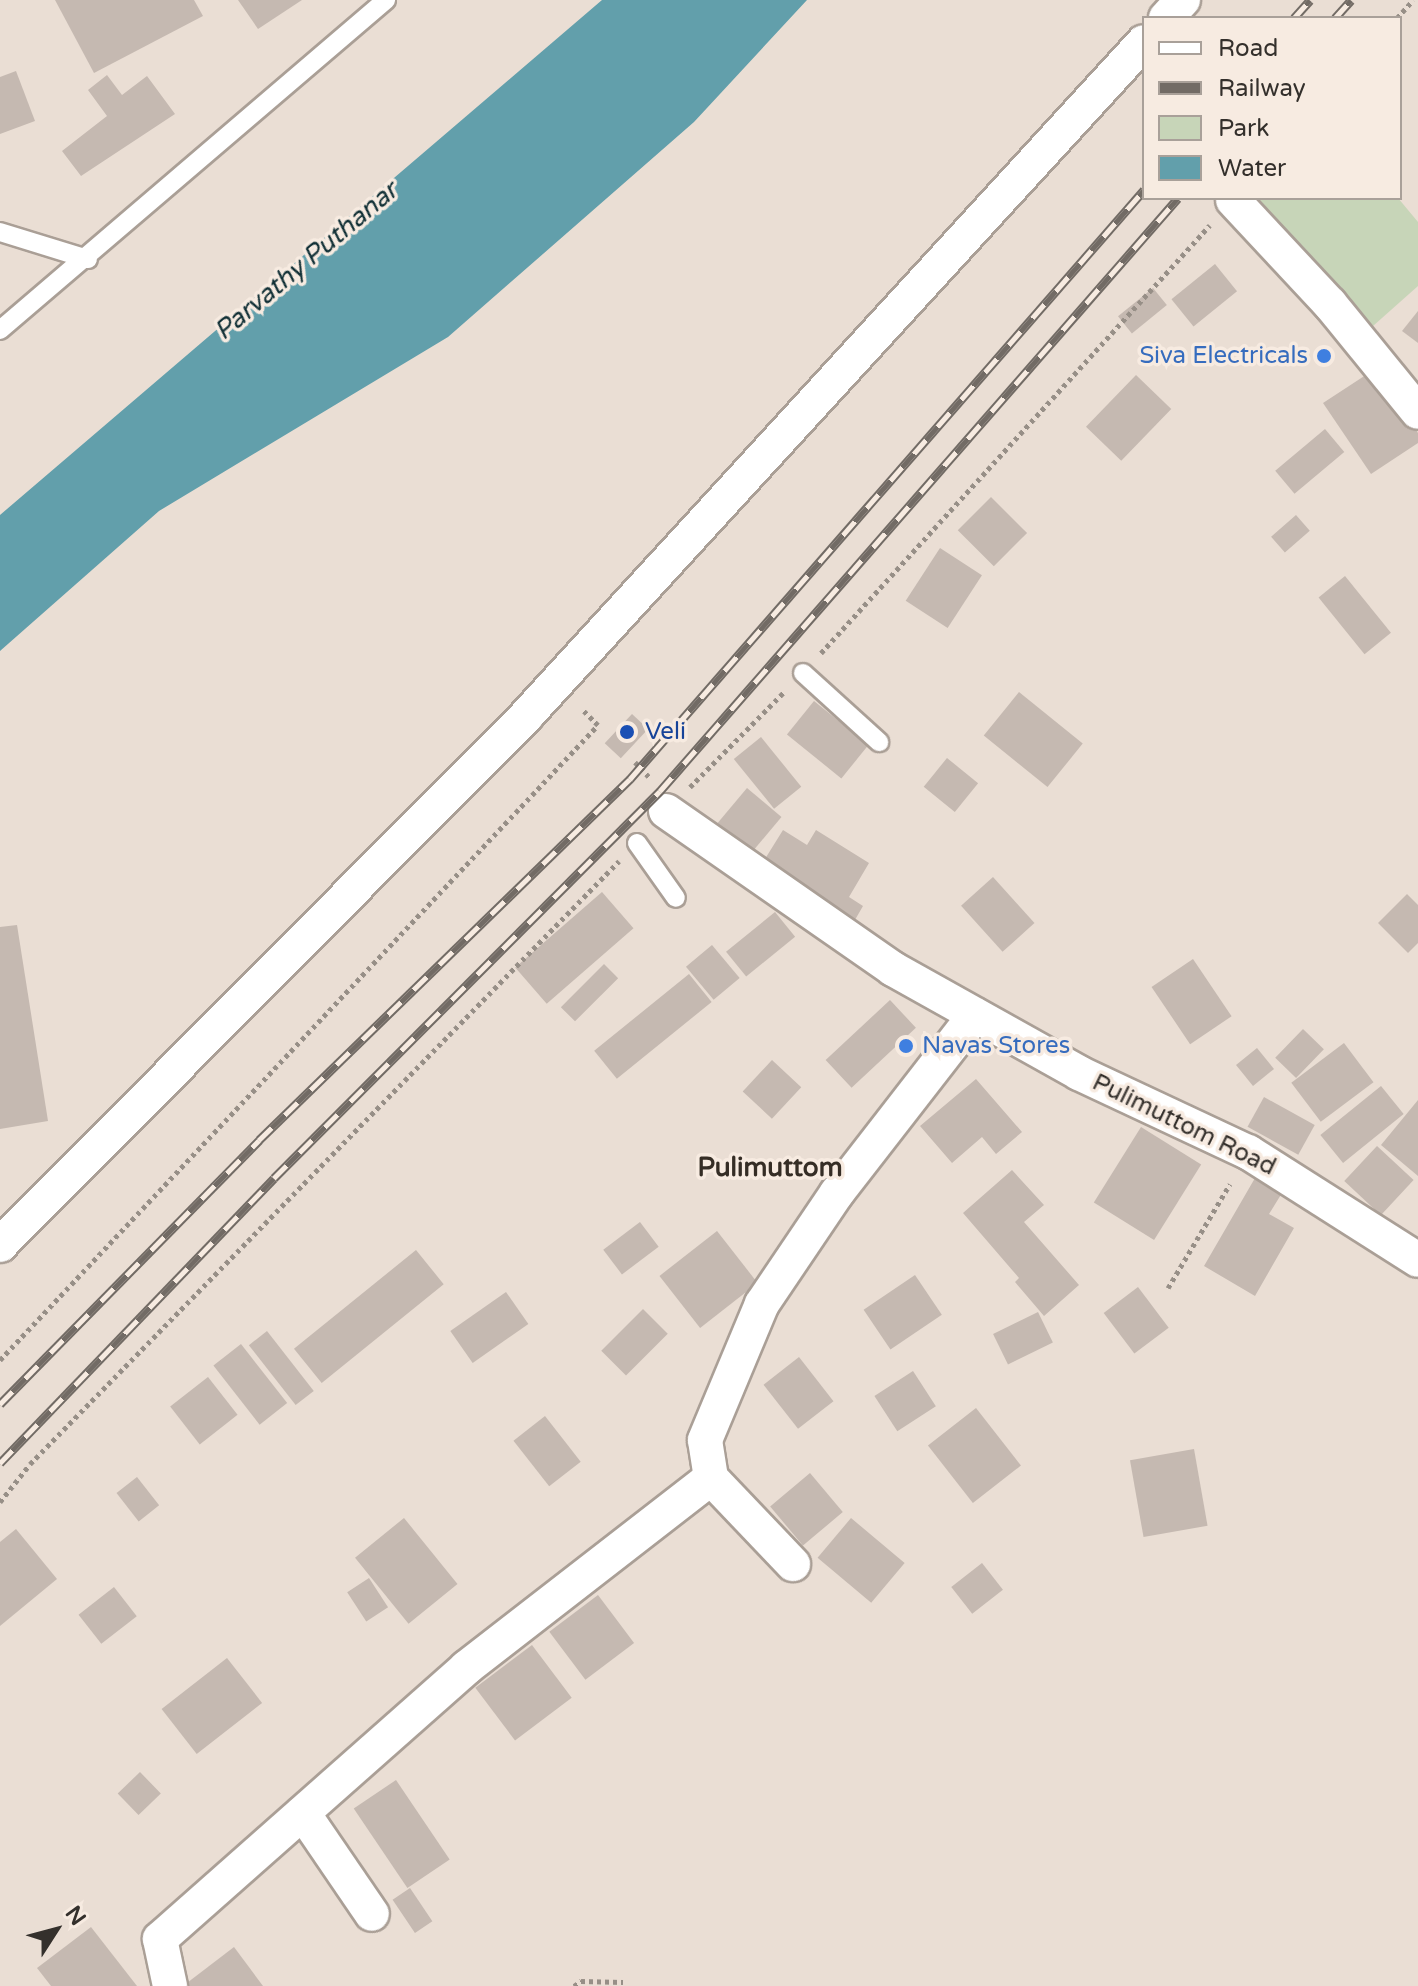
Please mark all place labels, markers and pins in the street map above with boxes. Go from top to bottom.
place label: Siva Electricals [1139,342,1308,370]
marker: Siva Electricals [1315,347,1333,365]
place label: Veli [645,718,686,746]
marker: Veli [616,721,638,743]
place label: Navas Stores [922,1032,1070,1060]
marker: Navas Stores [897,1037,915,1055]

